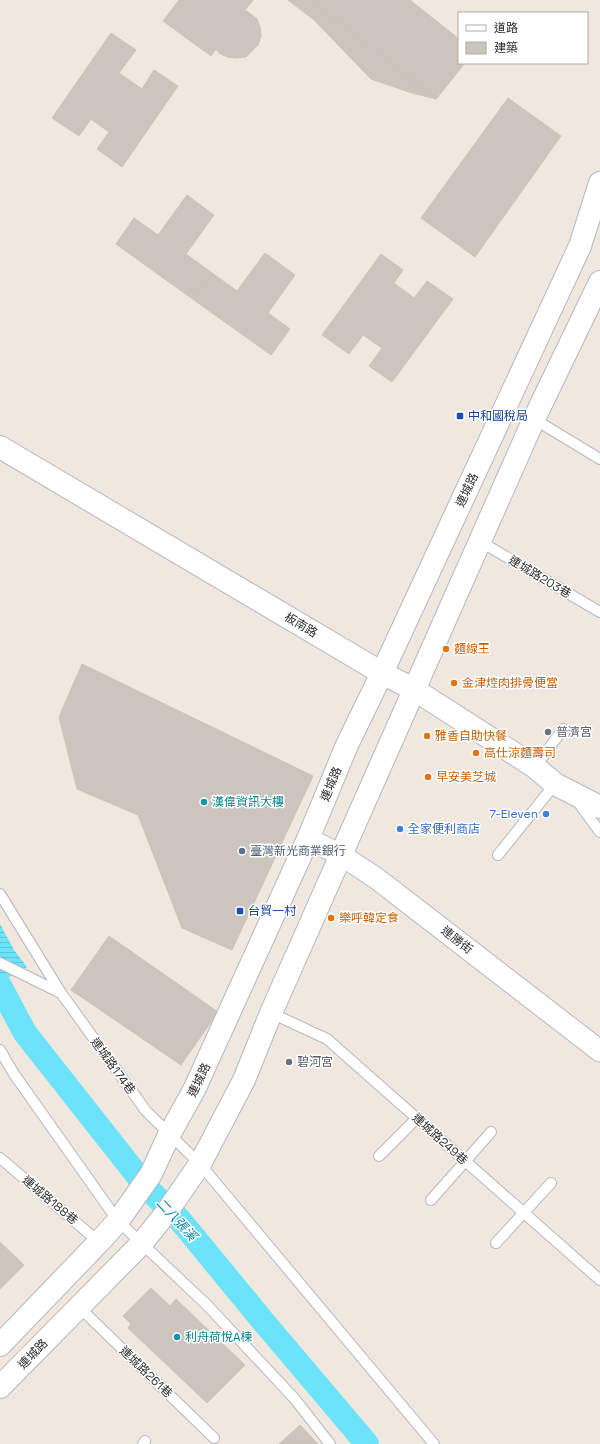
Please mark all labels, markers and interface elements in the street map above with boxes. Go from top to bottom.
legend [458,12,588,64]
text: 道路 [494,20,518,36]
text: 建築 [494,40,518,56]
place label: 中和國稅局 [468,408,528,424]
marker: 中和國稅局 [455,411,465,421]
street label: 連城路 [452,470,482,510]
street label: 連城路203巷 [506,552,574,602]
street label: 板南路 [281,609,321,641]
place label: 麵線王 [454,641,490,657]
marker: 麵線王 [441,644,451,654]
place label: 金津焢肉排骨便當 [462,675,558,691]
marker: 金津焢肉排骨便當 [449,678,459,688]
place label: 普濟宮 [556,724,592,740]
marker: 普濟宮 [543,727,553,737]
place label: 雅香自助快餐 [435,728,507,744]
marker: 雅香自助快餐 [422,731,432,741]
place label: 高仕涼麵壽司 [484,745,556,761]
marker: 高仕涼麵壽司 [471,748,481,758]
street label: 連城路 [317,764,345,804]
place label: 早安美芝城 [436,769,496,785]
marker: 早安美芝城 [423,772,433,782]
place label: 漢偉資訊大樓 [212,794,284,810]
marker: 漢偉資訊大樓 [199,797,209,807]
place label: 7-Eleven [489,806,538,822]
marker: 7-Eleven [541,809,551,819]
place label: 全家便利商店 [408,821,480,837]
marker: 全家便利商店 [395,824,405,834]
place label: 臺灣新光商業銀行 [250,843,346,859]
marker: 臺灣新光商業銀行 [237,846,247,856]
place label: 台貿一村 [248,903,297,919]
marker: 台貿一村 [235,906,245,916]
place label: 樂呼韓定食 [339,910,399,926]
marker: 樂呼韓定食 [326,913,336,923]
street label: 連勝街 [438,923,476,957]
street label: 連城路174巷 [87,1034,139,1098]
place label: 碧河宮 [297,1054,333,1070]
marker: 碧河宮 [284,1057,294,1067]
street label: 連城路 [184,1060,214,1100]
street label: 連城路249巷 [409,1110,471,1168]
street label: 連城路188巷 [19,1172,81,1228]
water label: 二八張溪 [153,1195,202,1246]
place label: 利舟荷悅A棟 [185,1329,253,1345]
marker: 利舟荷悅A棟 [172,1332,182,1342]
street label: 連城路 [15,1335,51,1373]
street label: 連城路261巷 [116,1343,176,1401]

